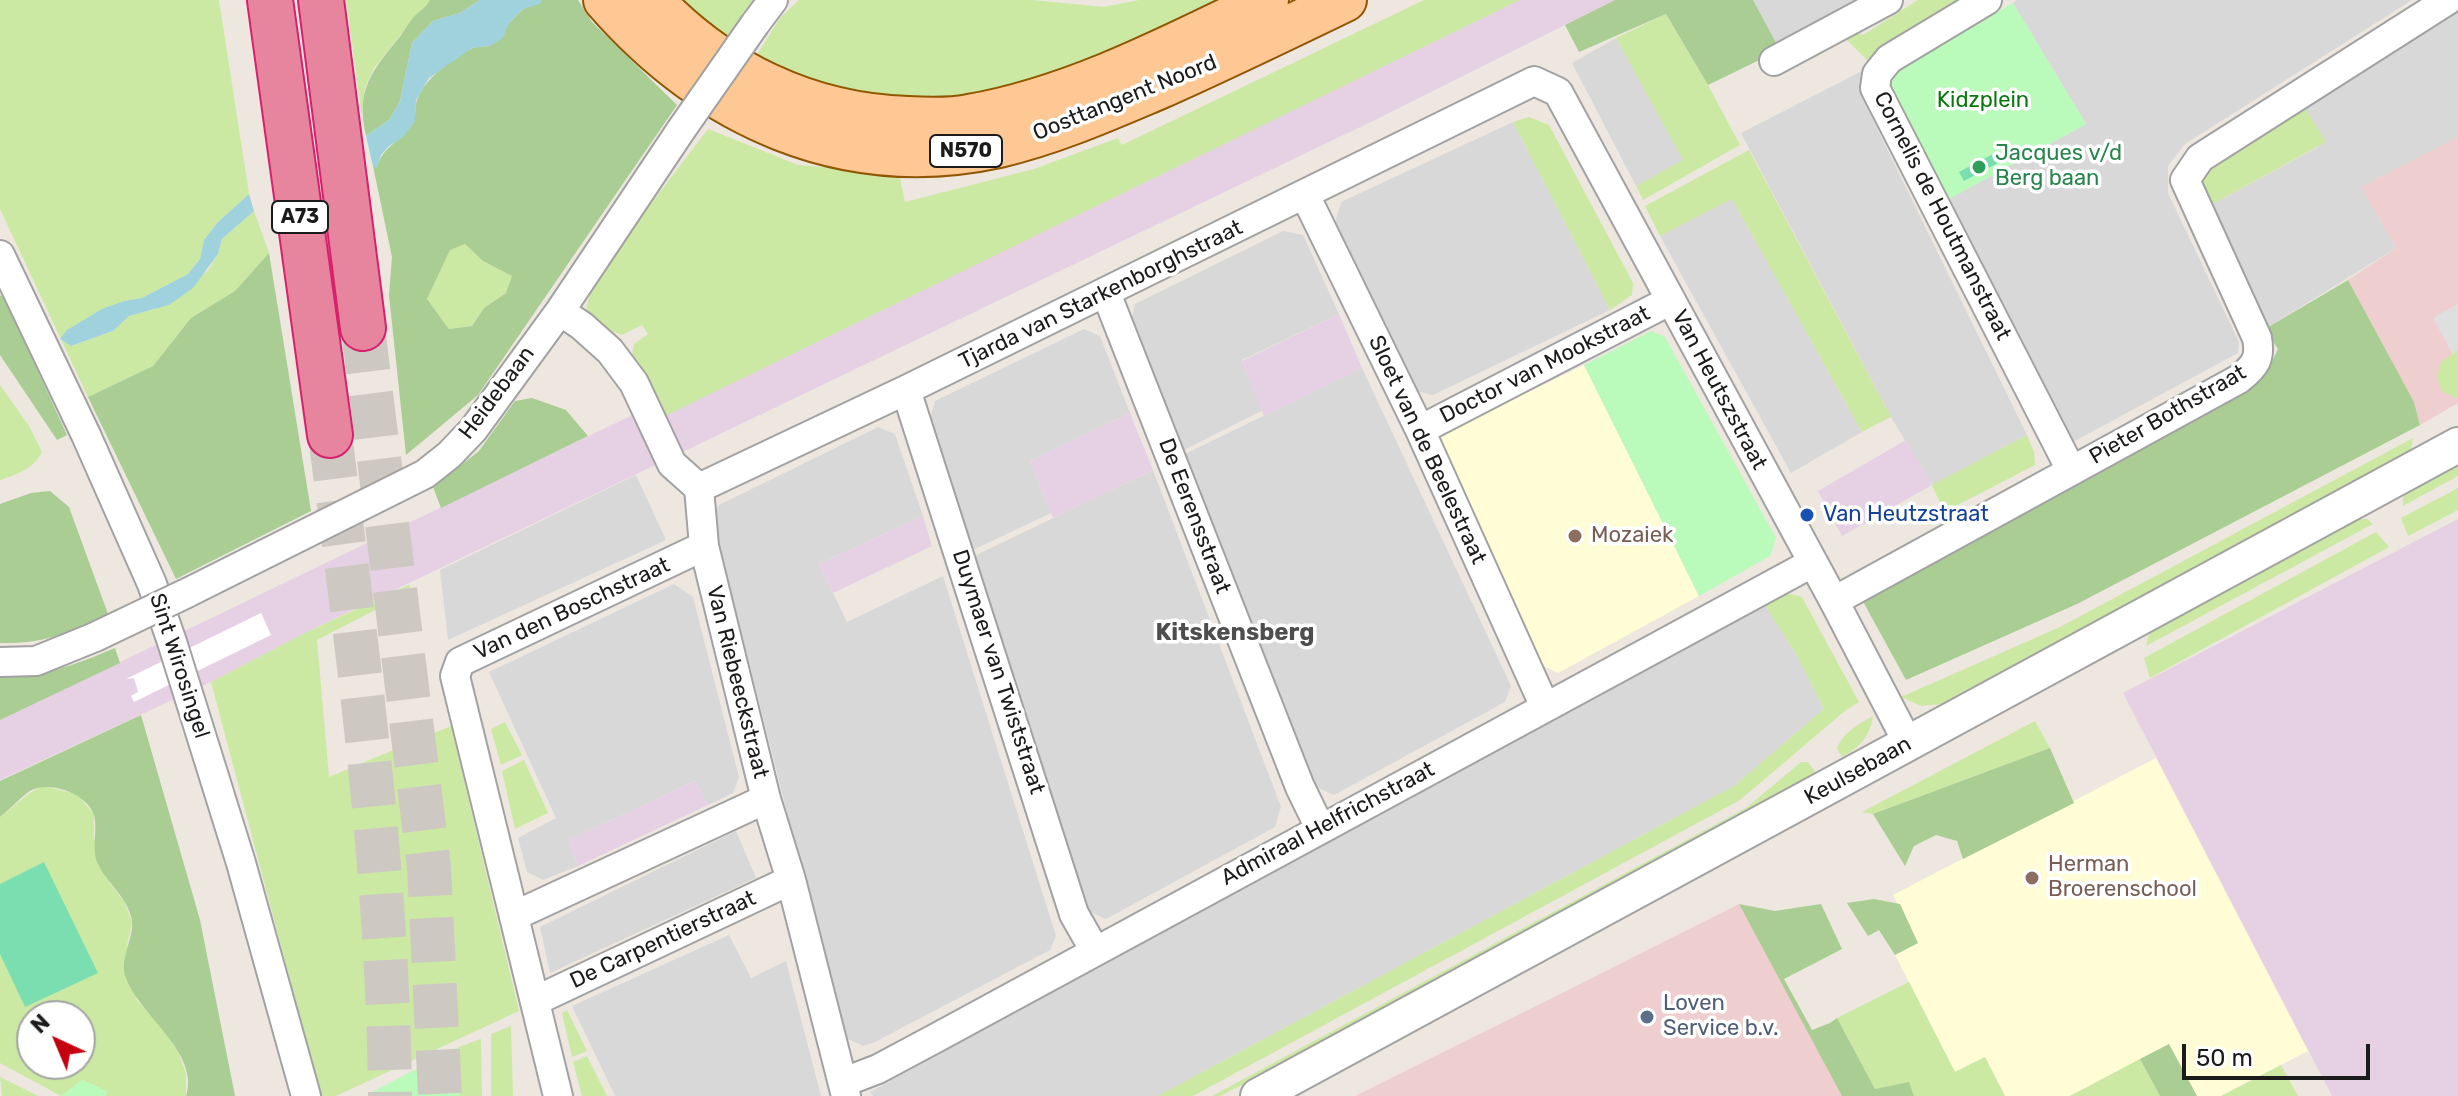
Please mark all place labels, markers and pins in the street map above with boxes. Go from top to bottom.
place label: Jacques v/d Berg baan [1995,141,2122,192]
marker: Jacques v/d Berg baan [1970,158,1988,176]
place label: Van Heutzstraat [1823,502,1989,528]
marker: Van Heutzstraat [1798,506,1816,524]
place label: Mozaiek [1591,523,1673,549]
marker: Mozaiek [1566,527,1584,545]
place label: Herman Broerenschool [2048,852,2197,904]
marker: Herman Broerenschool [2023,869,2041,887]
place label: Loven Service b.v. [1663,991,1779,1042]
marker: Loven Service b.v. [1638,1008,1656,1026]

